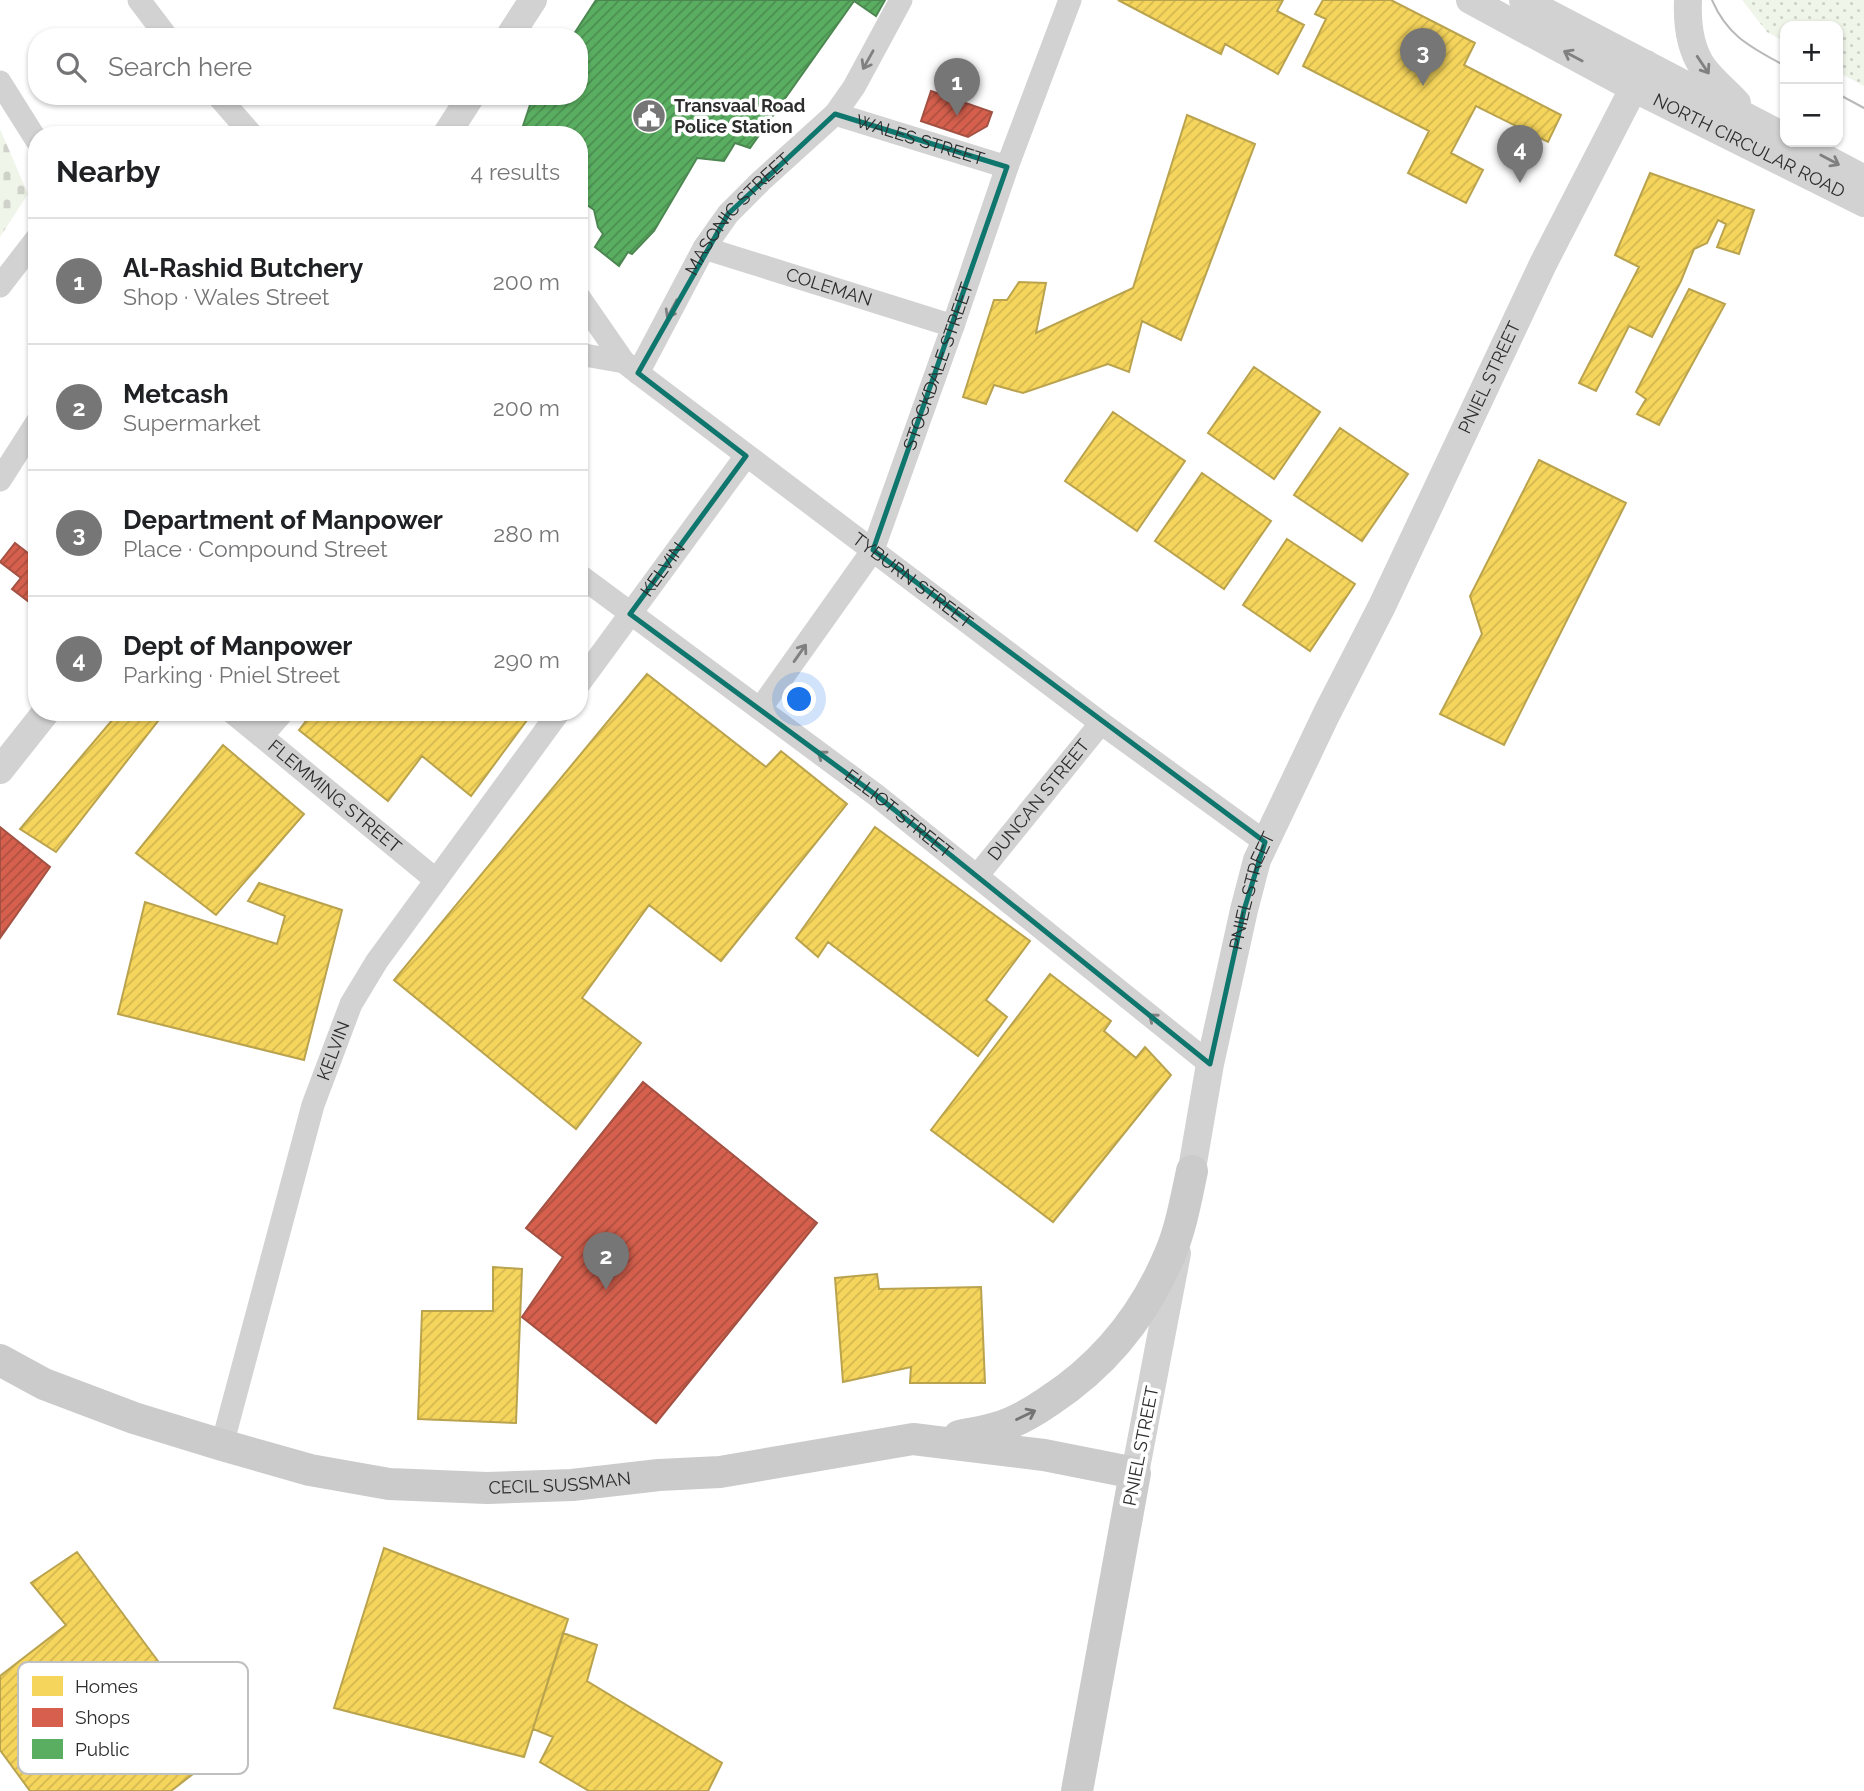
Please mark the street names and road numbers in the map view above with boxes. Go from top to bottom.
street label: NORTH CIRCULAR ROAD [1650,89,1849,202]
street label: WALES STREET [853,110,987,169]
street label: MASONIC STREET [681,148,795,279]
street label: COLEMAN [784,263,875,310]
street label: STOCKDALE STREET [899,280,977,453]
street label: PNIEL STREET [1454,318,1525,437]
street label: TYBURN STREET [849,528,977,632]
street label: KELVIN [636,538,689,600]
street label: FLEMMING STREET [264,735,406,857]
street label: DUNCAN STREET [983,735,1094,864]
street label: ELLIOT STREET [841,765,957,862]
street label: PNIEL STREET [1225,829,1279,952]
street label: KELVIN [312,1018,354,1083]
street label: PNIEL STREET [1119,1384,1162,1508]
street label: CECIL SUSSMAN [488,1467,632,1498]

